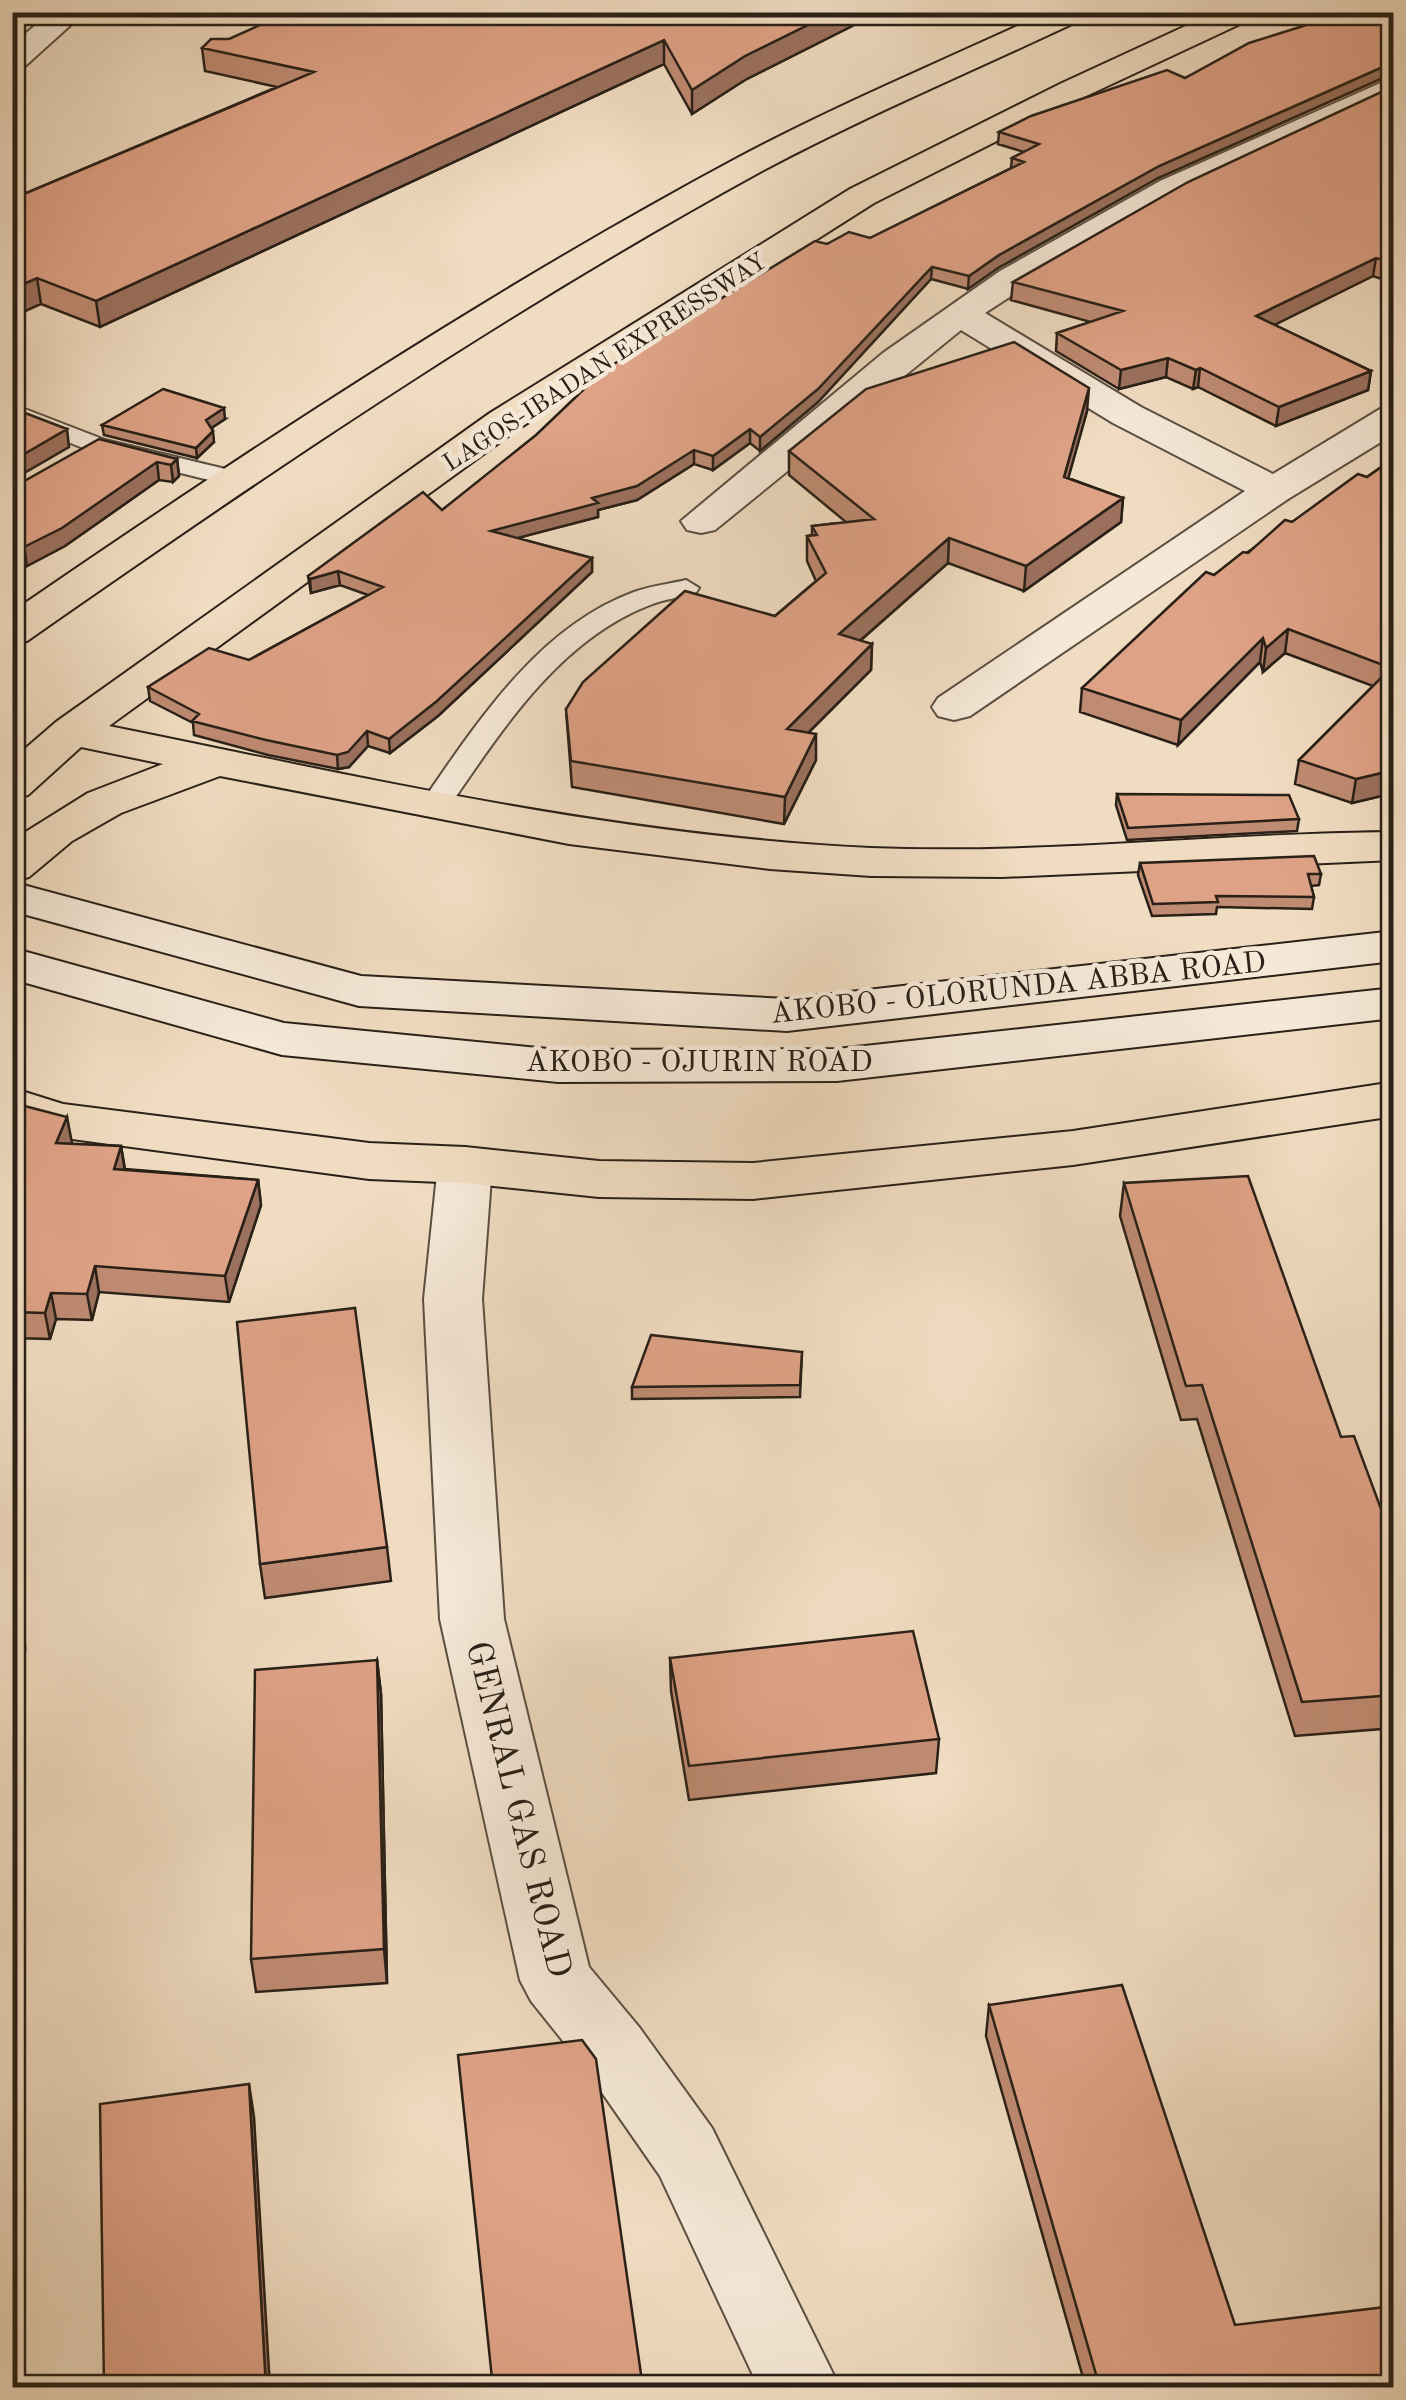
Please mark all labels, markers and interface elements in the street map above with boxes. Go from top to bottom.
street label: LAGOS-IBADAN EXPRESSWAY [439,249,771,477]
street label: AKOBO - OLORUNDA ABBA ROAD [769,948,1268,1030]
street label: AKOBO - OJURIN ROAD [525,1048,873,1078]
street label: GENRAL GAS ROAD [459,1638,576,1981]

